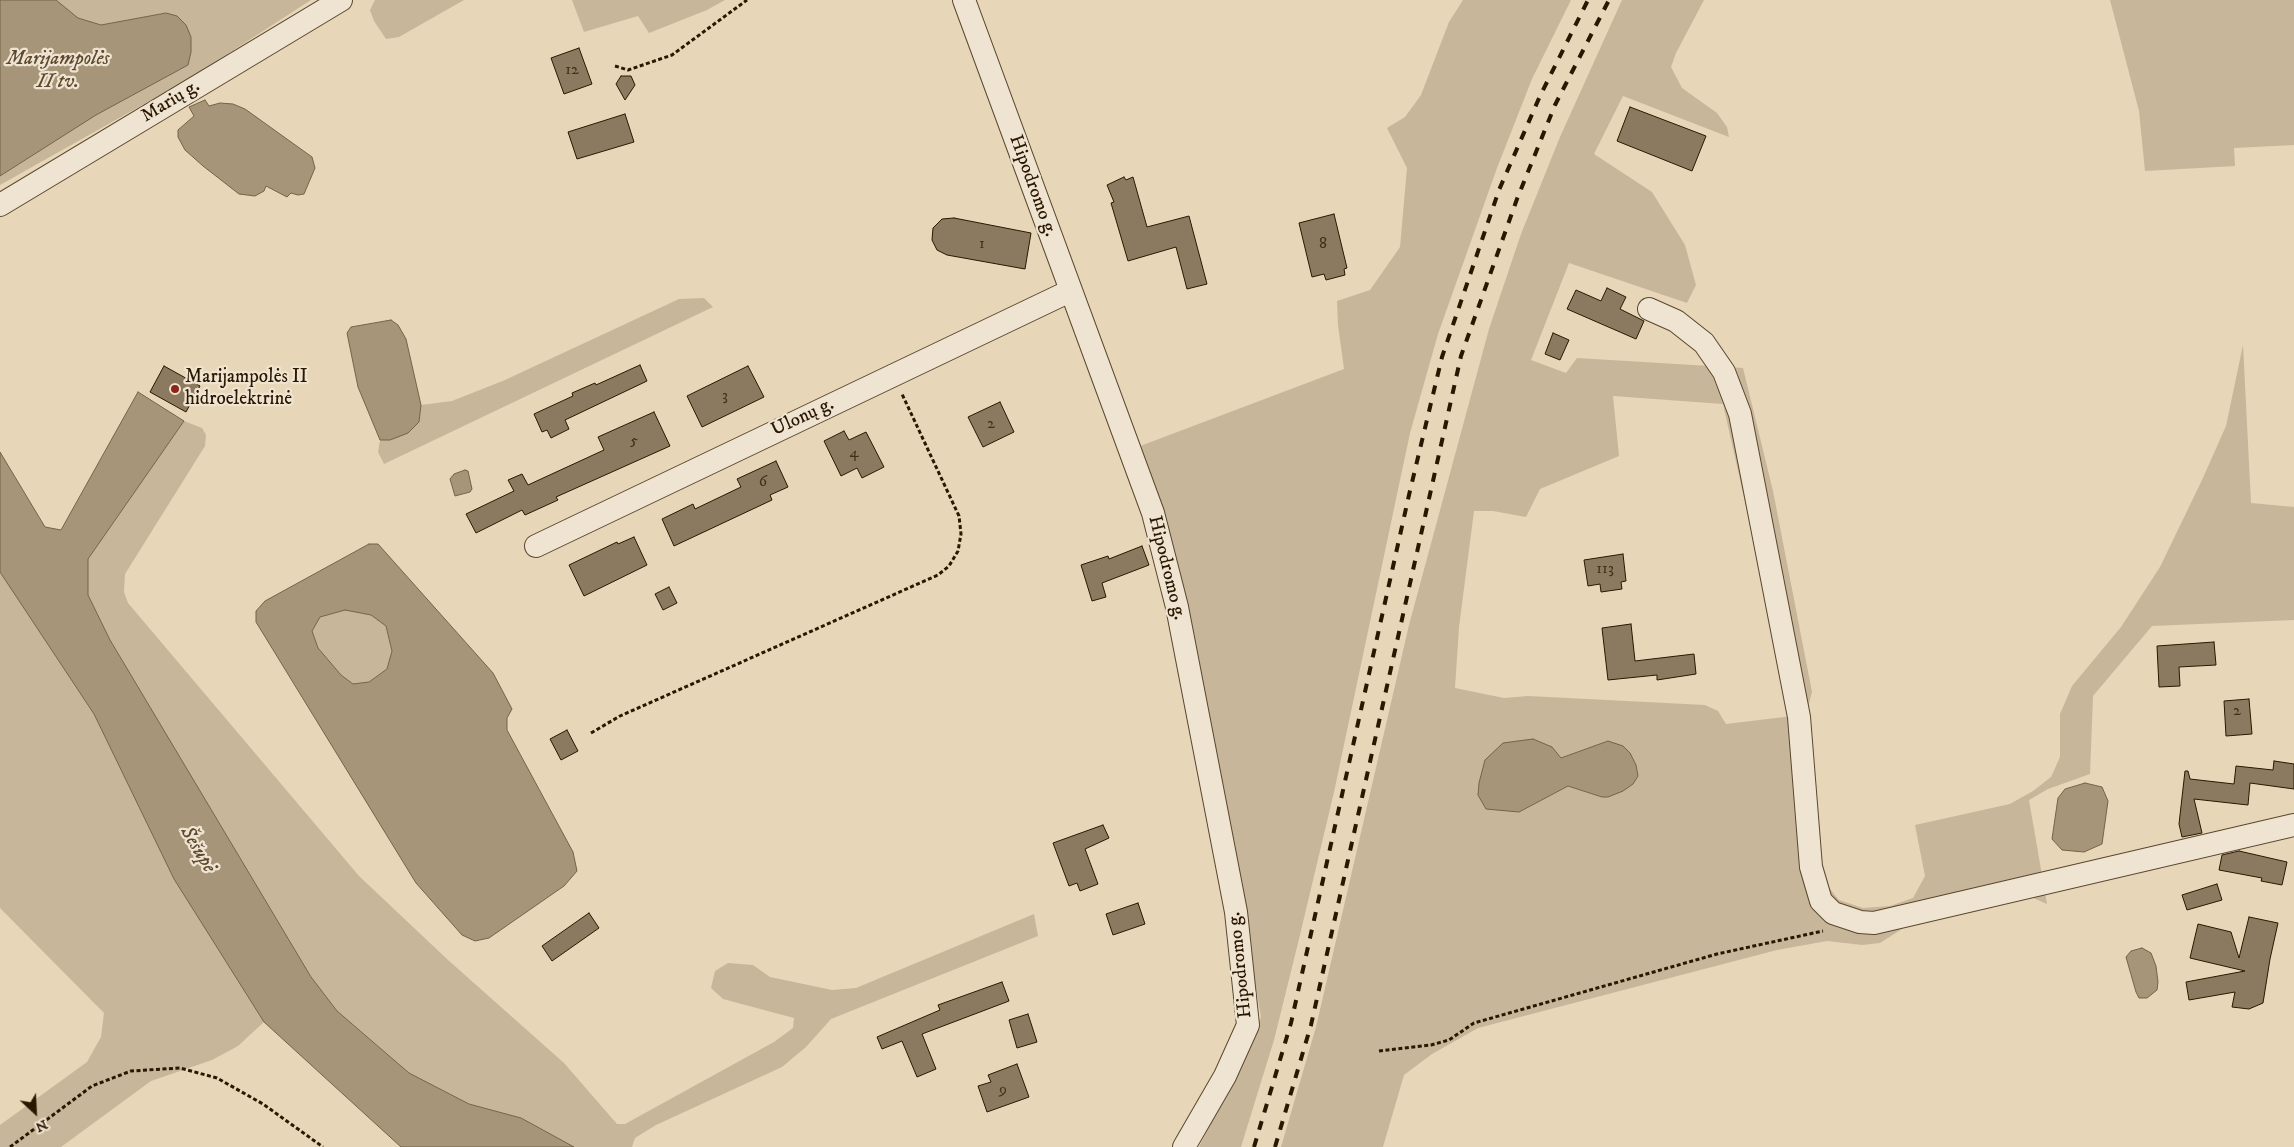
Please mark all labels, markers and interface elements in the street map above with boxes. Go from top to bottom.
water label: Marijampolės II tv. [7,48,109,95]
house number: 12 [565,61,579,81]
street label: Marių g. [138,76,204,128]
street label: Hipodromo g. [1003,132,1061,240]
house number: 1 [979,235,985,255]
house number: 8 [1319,235,1327,255]
place label: Marijampolės II hidroelektrinė [185,367,308,411]
marker: Marijampolės II hidroelektrinė [169,383,181,395]
house number: 3 [722,387,728,407]
street label: Ulonų g. [768,394,838,442]
house number: 2 [987,415,995,435]
house number: 5 [630,432,638,452]
house number: 4 [849,444,859,464]
house number: 6 [759,473,767,493]
street label: Hipodromo g. [1142,513,1190,623]
house number: 113 [1596,560,1614,580]
house number: 2 [2233,702,2241,722]
water label: Šešupė [174,822,220,878]
street label: Hipodromo g. [1224,911,1258,1019]
house number: 9 [999,1081,1007,1101]
north arrow [10,1087,60,1137]
text: N [32,1115,50,1136]

